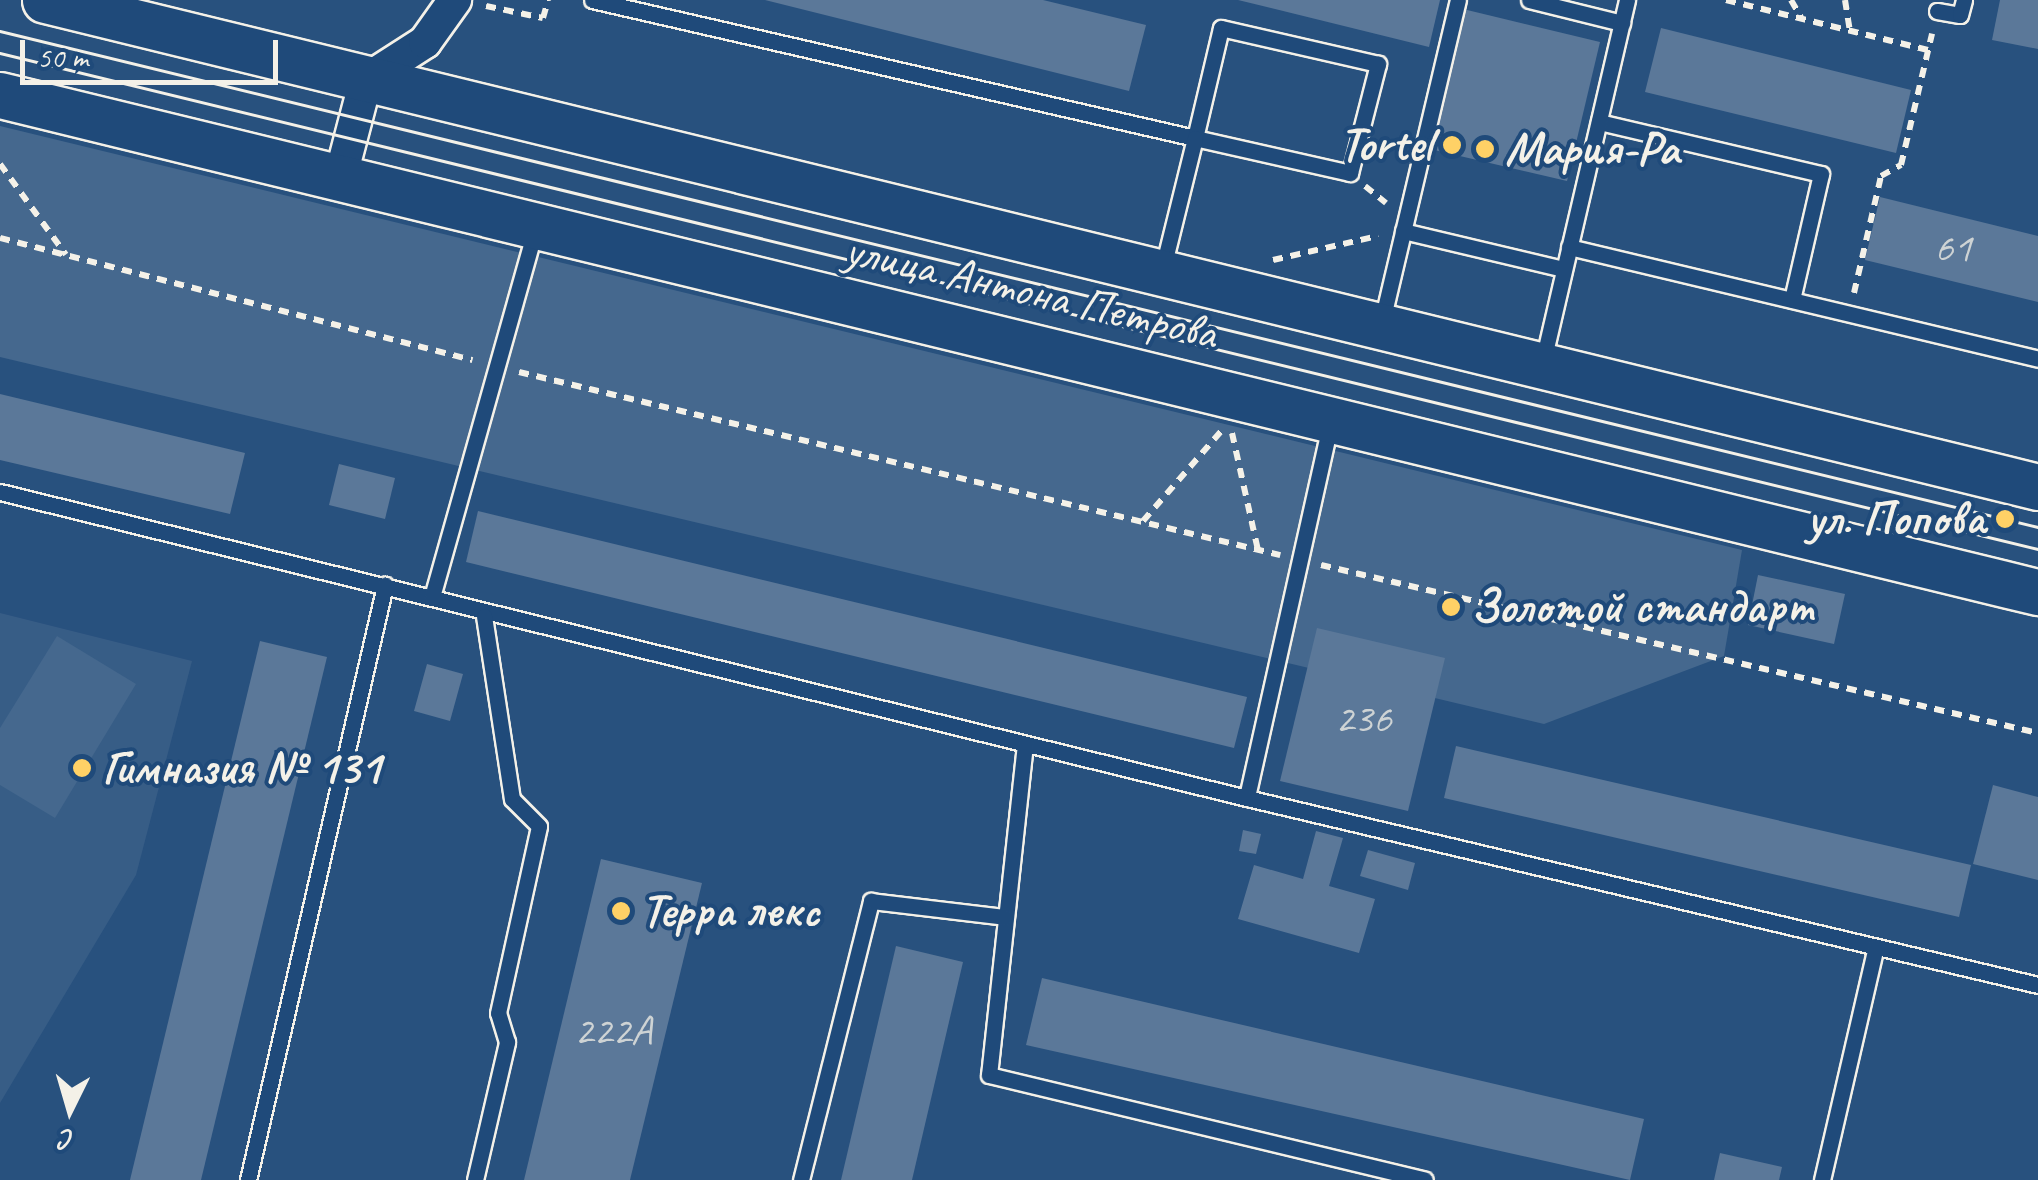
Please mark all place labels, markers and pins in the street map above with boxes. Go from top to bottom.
place label: Tortel [1339,116,1432,174]
place label: Мария-Ра [1505,120,1679,178]
marker: Tortel [1441,134,1463,156]
marker: Мария-Ра [1474,138,1496,160]
place label: ул. Попова [1807,490,1985,548]
marker: ул. Попова [1994,508,2016,530]
place label: Золотой стандарт [1471,578,1815,636]
marker: Золотой стандарт [1440,596,1462,618]
place label: Гимназия № 131 [102,739,381,797]
marker: Гимназия № 131 [71,757,93,779]
place label: Терра лекс [641,882,819,940]
marker: Терра лекс [610,900,632,922]

